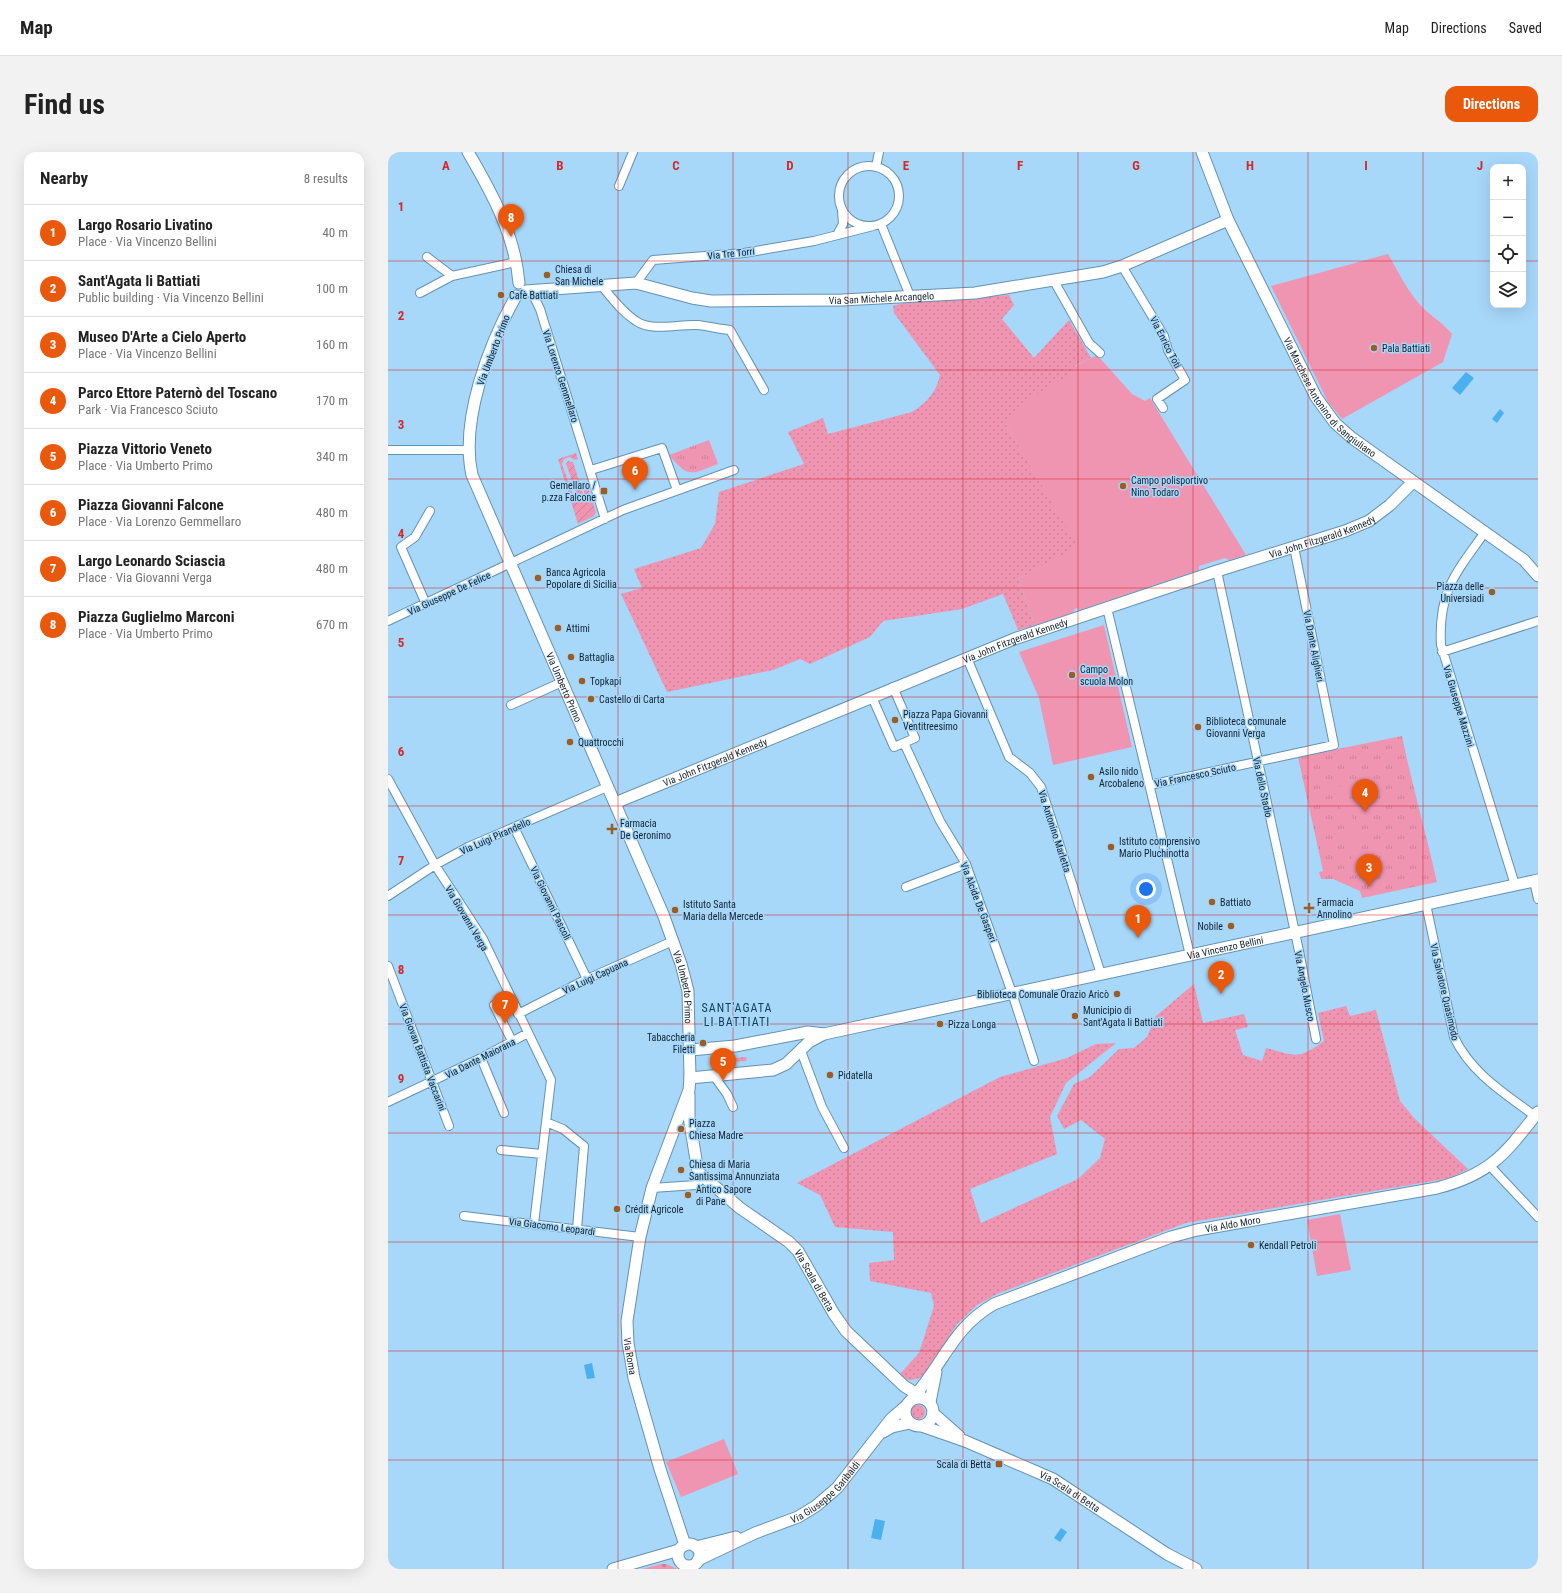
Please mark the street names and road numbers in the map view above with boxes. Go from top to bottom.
street label: Via Tre Torri [707,246,755,261]
street label: Via San Michele Arcangelo [829,290,934,306]
street label: Via Umberto Primo [475,313,512,387]
street label: Via Enrico Toti [1148,314,1183,370]
street label: Via Lorenzo Gemmellaro [540,329,581,424]
street label: Via Marchese Antonino di Sangiuliano [1281,335,1378,459]
street label: Via John Fitzgerald Kennedy [1268,513,1378,560]
street label: Via Giuseppe De Felice [406,569,493,617]
street label: Via Dante Alighieri [1301,609,1326,683]
street label: Via John Fitzgerald Kennedy [961,616,1069,666]
street label: Via Umberto Primo [544,651,584,724]
street label: Via Giuseppe Mazzini [1441,664,1476,748]
street label: Via John Fitzgerald Kennedy [661,736,769,789]
street label: Via dello Stadio [1251,756,1274,818]
street label: Via Francesco Sciuto [1153,762,1237,789]
street label: Via Antonino Marletta [1036,789,1073,874]
street label: Via Luigi Pirandello [458,816,532,857]
street label: Via Alcide De Gasperi [958,861,999,944]
street label: Via Giovanni Pascoli [528,865,573,942]
street label: Via Giovanni Verga [443,884,490,953]
street label: Via Vincenzo Bellini [1186,934,1265,962]
street label: Via Salvatore Quasimodo [1428,943,1461,1042]
street label: Via Umberto Primo [671,949,694,1024]
street label: Via Angelo Musco [1292,950,1317,1022]
street label: Via Luigi Capuana [561,956,630,996]
street label: Via Giovan Battista Vaccarini [397,1002,448,1112]
street label: Via Dante Maiorana [443,1036,517,1081]
street label: Via Aldo Moro [1204,1214,1261,1234]
street label: Via Giacomo Leopardi [508,1216,596,1237]
street label: Via Scala di Betta [792,1248,836,1313]
street label: Via Roma [622,1337,638,1376]
street label: Via Giuseppe Garibaldi [789,1459,862,1525]
street label: Via Scala di Betta [1038,1469,1102,1515]

